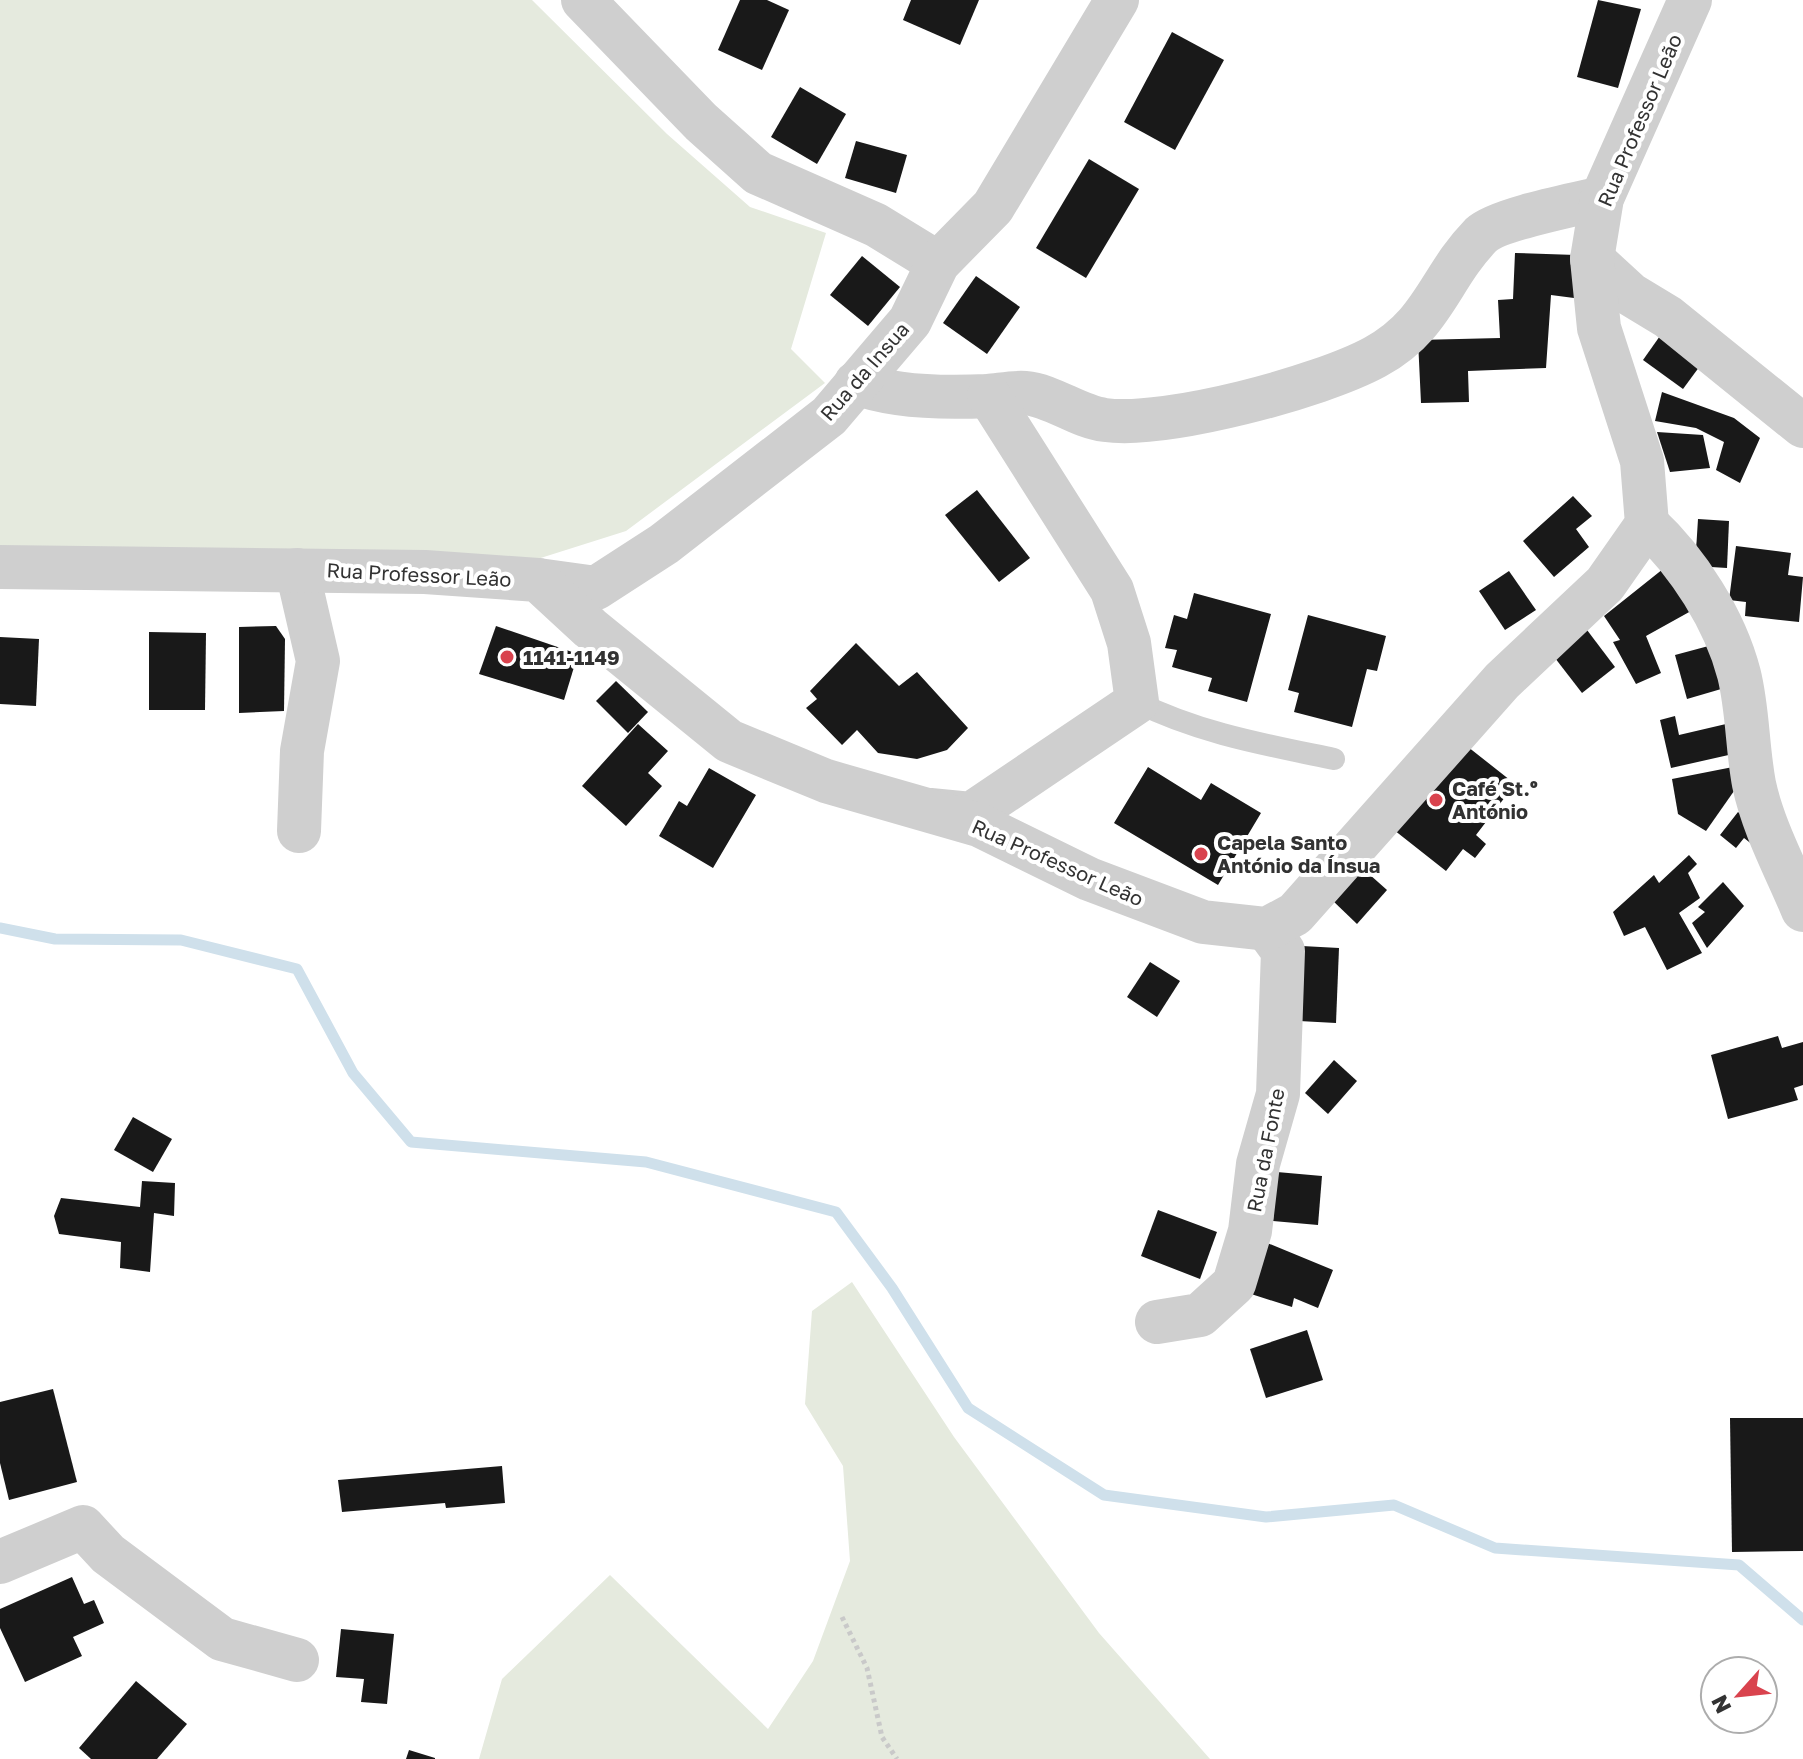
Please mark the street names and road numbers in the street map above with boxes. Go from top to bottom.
street label: Rua Professor Leão [1592,30,1686,210]
street label: Rua da Insua [815,317,913,425]
street label: Rua Professor Leão [326,557,512,591]
street label: Rua Professor Leão [969,813,1147,911]
street label: Rua da Fonte [1241,1086,1289,1214]

